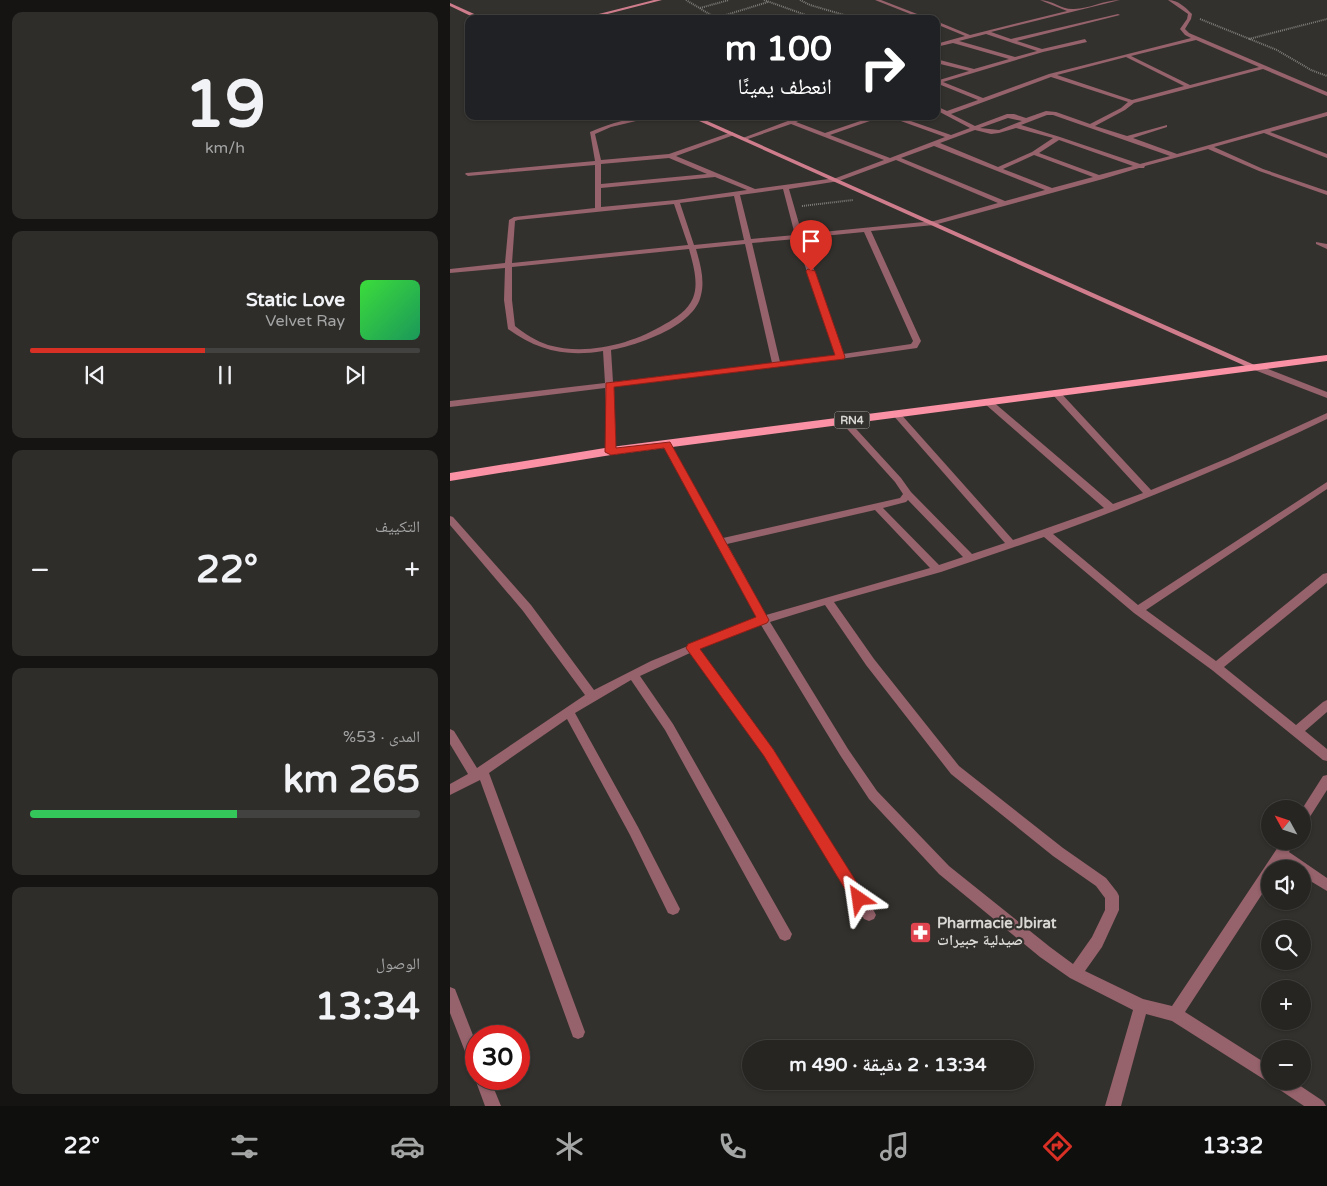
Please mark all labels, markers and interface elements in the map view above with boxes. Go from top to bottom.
text: 100 m [725,28,832,70]
icon: right [850,35,915,100]
text: 19 [184,66,266,145]
text: انعطف يمينًا [738,74,832,100]
text: km/h [205,138,245,158]
pin [790,220,832,271]
icon: arrive [797,227,825,255]
text: Static Love [246,289,345,311]
text: Velvet Ray [265,311,345,331]
icon: previous [81,361,109,389]
icon: pause [211,361,239,389]
icon: next [341,361,369,389]
road number: RN4 [834,412,870,428]
text: التكييف [375,517,420,537]
text: 22° [196,547,258,593]
text: − [30,553,50,587]
text: + [404,553,420,587]
text: المدى · 53% [343,727,420,747]
text: 265 km [283,757,420,803]
north arrow [1261,800,1311,850]
map controls [1261,800,1311,1090]
button: sound [1261,860,1311,910]
position arrow [832,872,884,924]
place label: Pharmacie Jbirat صيدلية جبيرات [937,914,1057,949]
pharmacy icon: Pharmacie Jbirat صيدلية جبيرات [909,920,933,944]
button: search [1261,920,1311,970]
text: الوصول [376,954,420,974]
button: + [1261,980,1311,1030]
text: 13:34 [315,984,420,1030]
speed limit sign: 30 [465,1025,530,1090]
button: − [1261,1040,1311,1090]
text: 13:34 · 2 دقيقة · 490 m [789,1054,987,1076]
icon: filters [227,1129,262,1164]
icon: car [390,1129,425,1164]
icon: climate [552,1129,587,1164]
icon: phone [715,1129,750,1164]
icon: music [877,1129,912,1164]
icon: directions [1040,1129,1075,1164]
text: 22° [64,1133,100,1159]
text: 13:32 [1202,1133,1263,1159]

